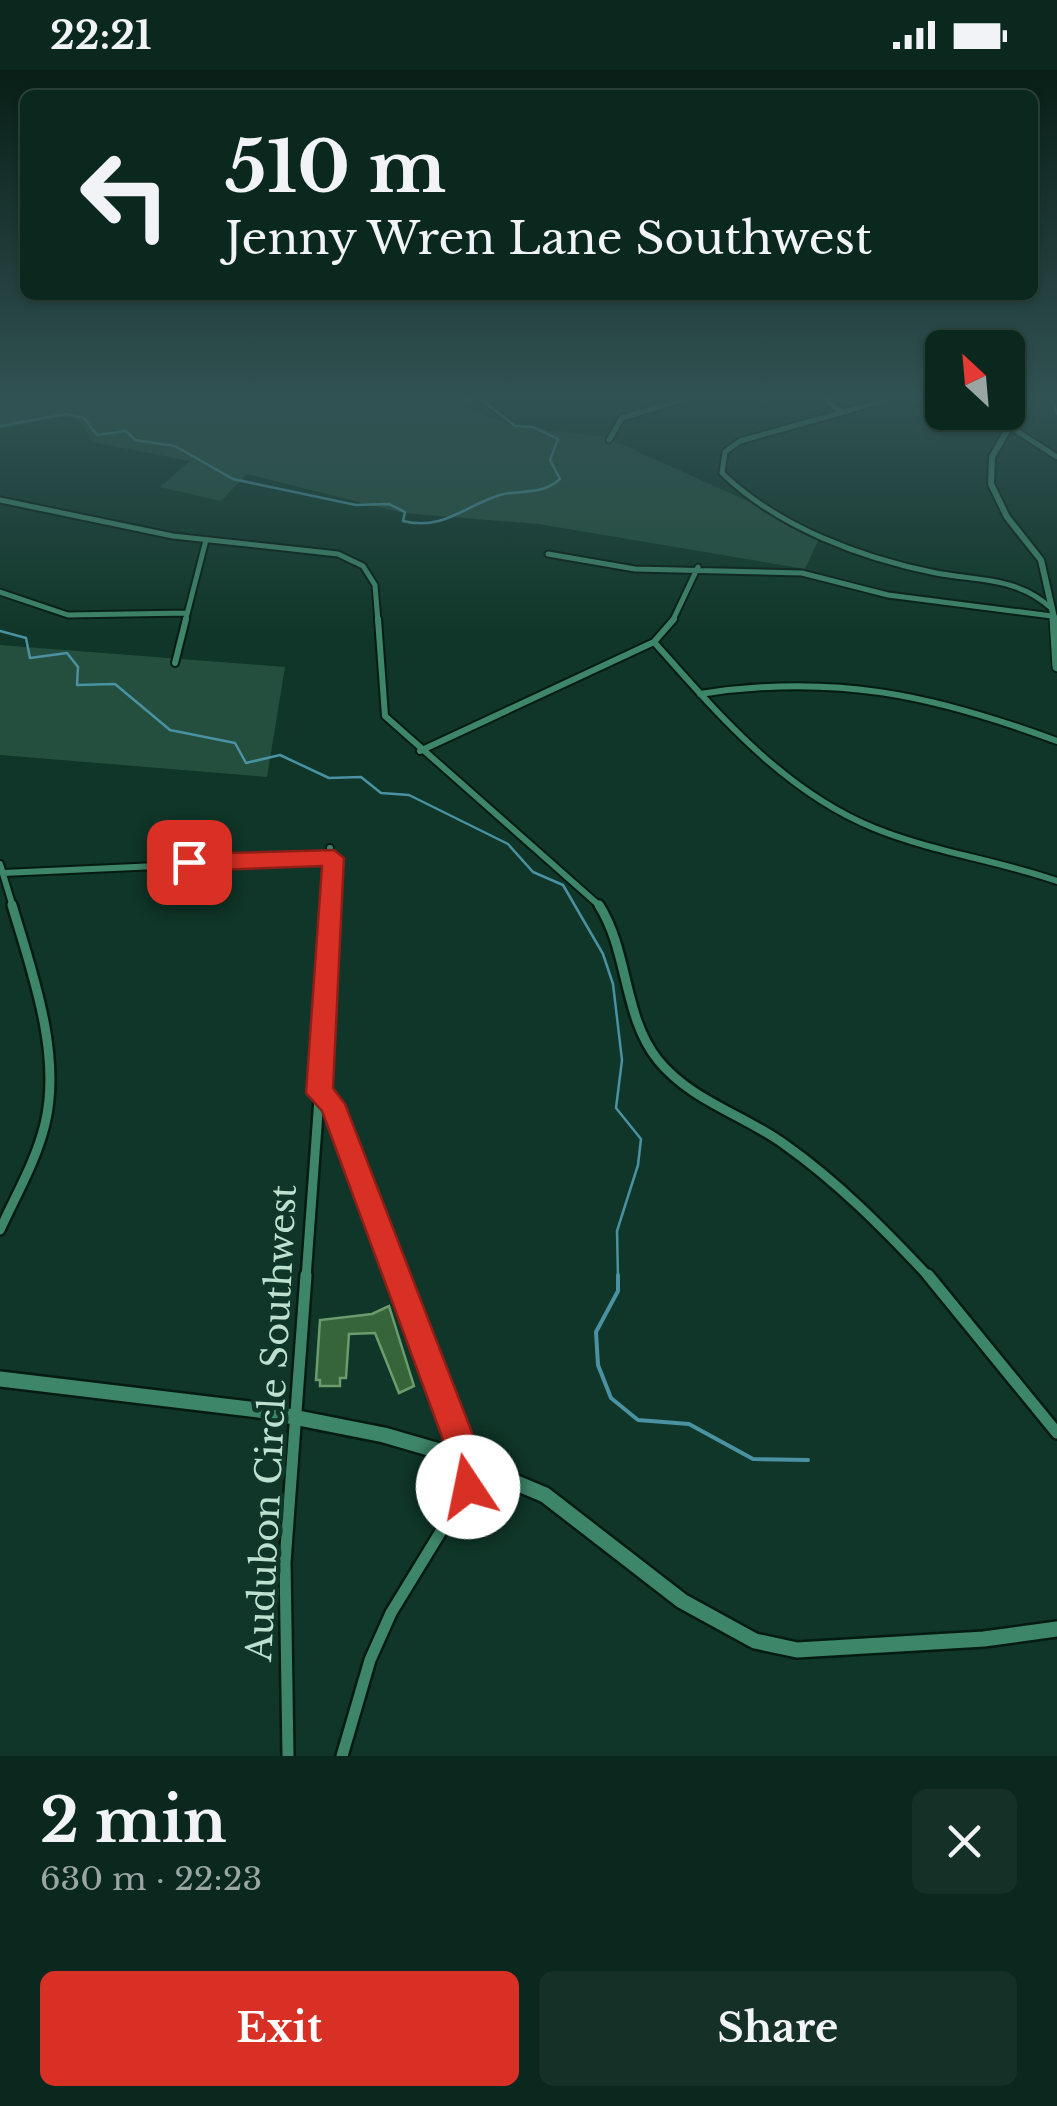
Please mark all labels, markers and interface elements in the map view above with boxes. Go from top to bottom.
text: 22:21 [50,12,152,59]
text: 510 m [225,124,446,211]
icon: left [60,130,190,260]
text: Jenny Wren Lane Southwest [225,210,872,266]
north arrow [925,330,1025,430]
map controls [925,330,1025,430]
pin [147,820,232,905]
icon: arrive [162,835,217,890]
street label: Audubon Circle Southwest [237,1183,305,1664]
position arrow [416,1435,520,1539]
text: 2 min [40,1784,227,1858]
button: close [912,1789,1017,1894]
text: 630 m · 22:23 [40,1859,262,1899]
button: Exit [40,1971,519,2086]
button: Share [539,1971,1017,2086]

